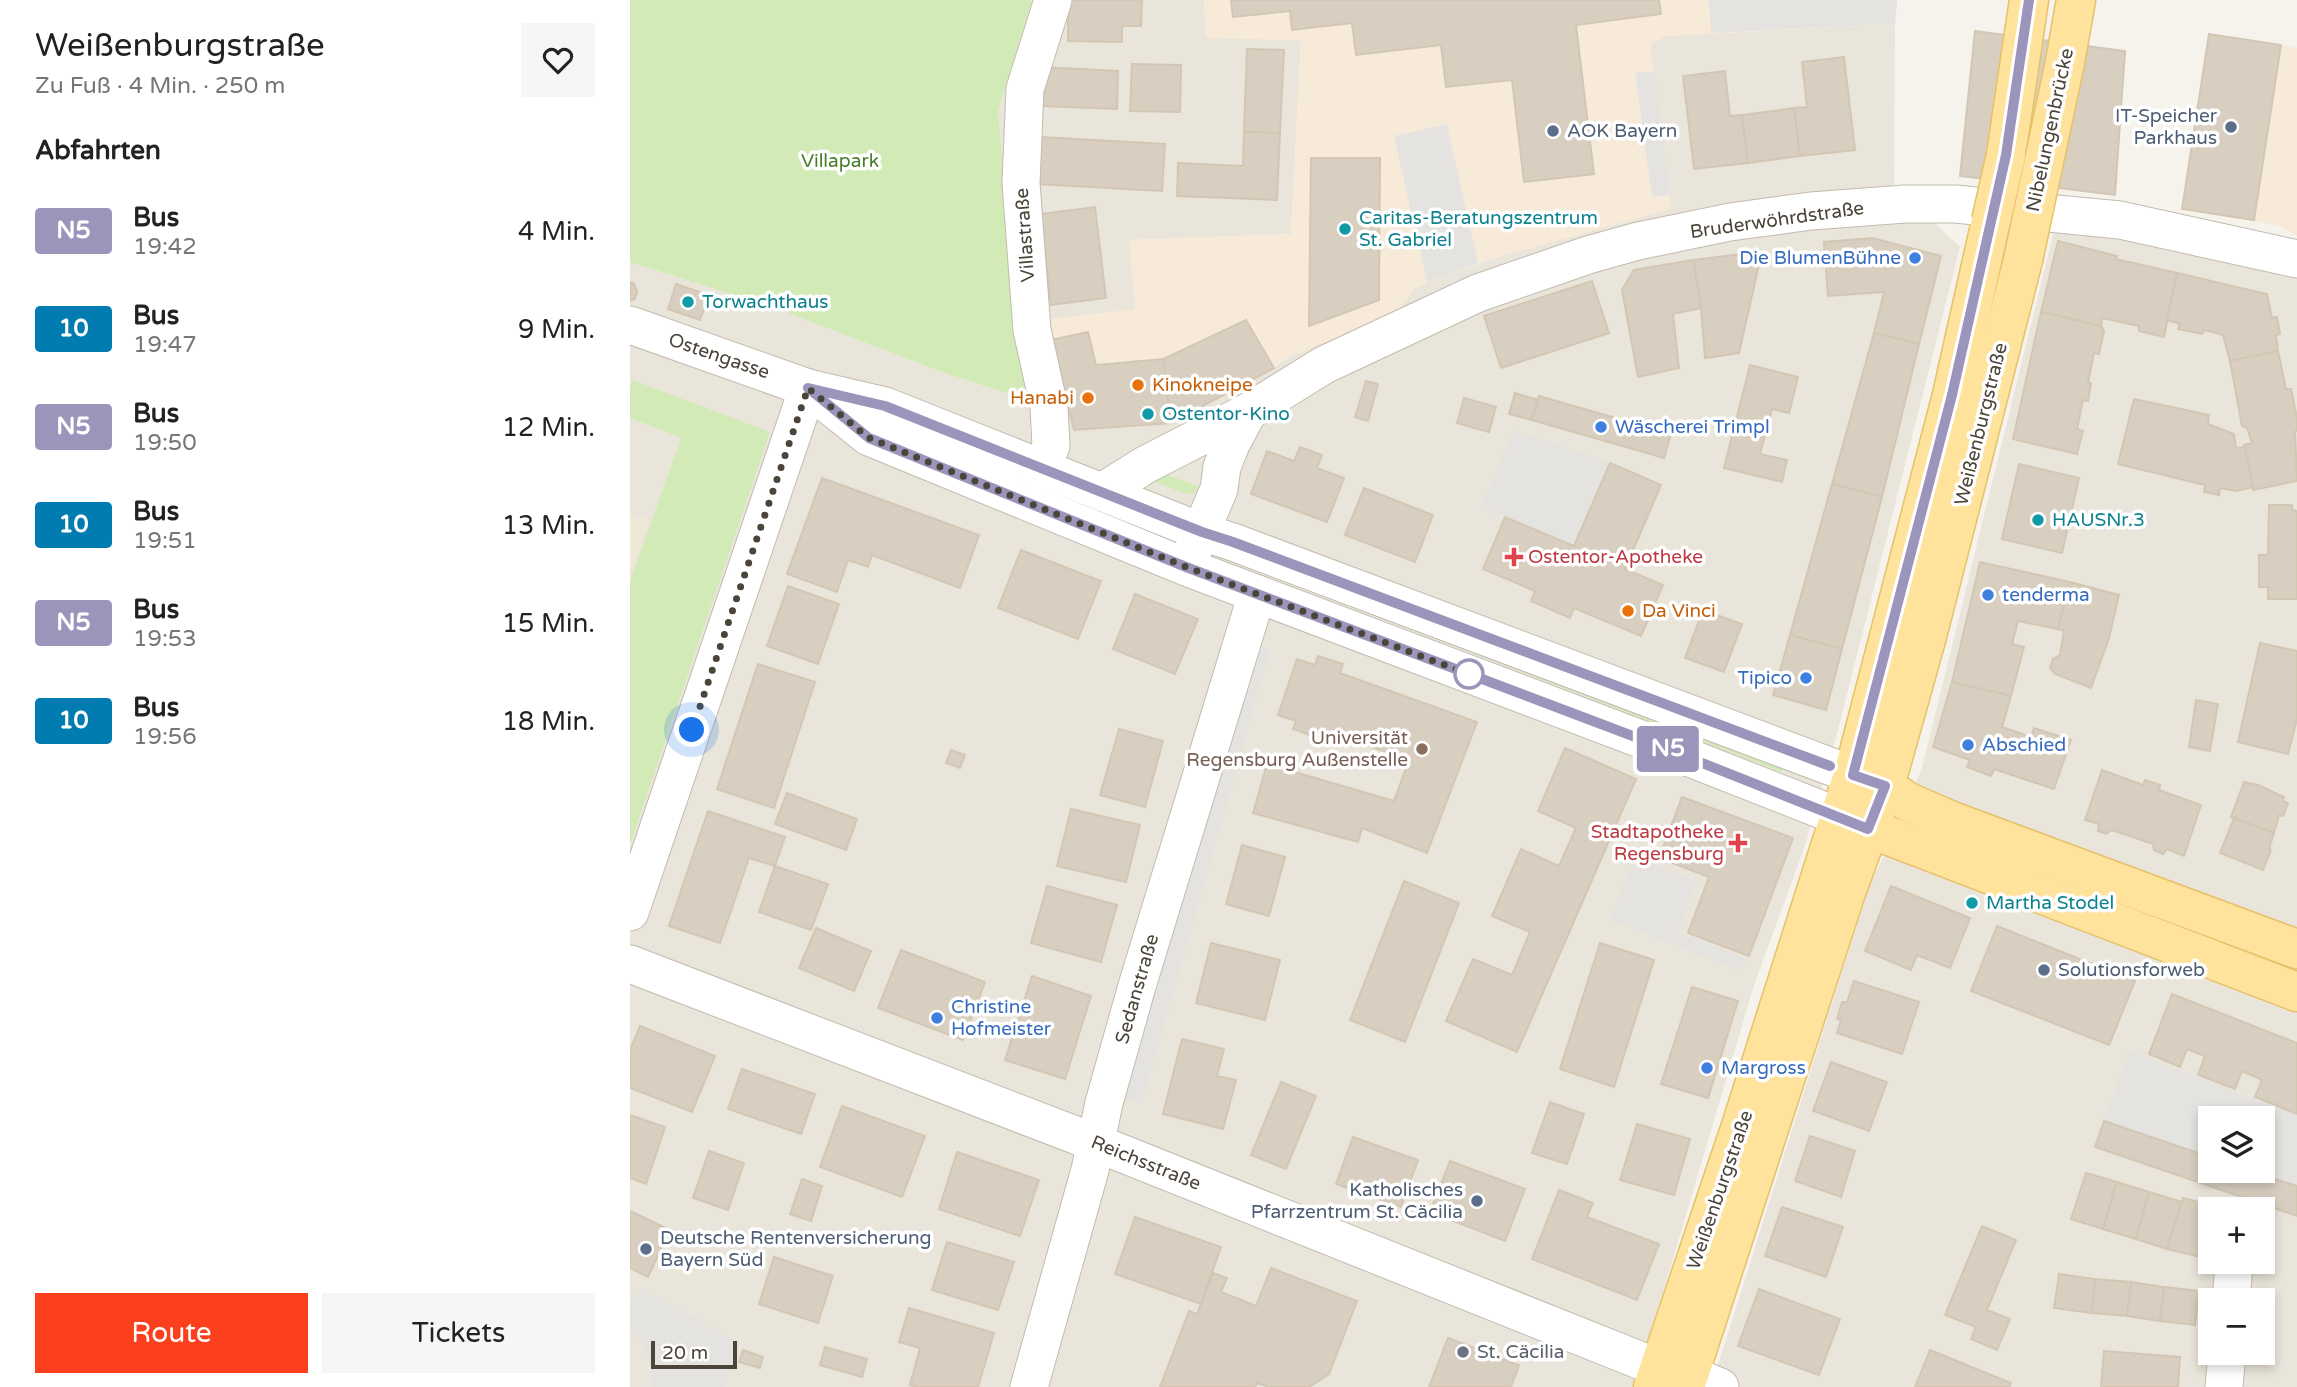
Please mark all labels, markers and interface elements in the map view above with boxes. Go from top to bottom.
button: heart [521,23,595,97]
text: Weißenburgstraße [35,26,325,65]
street label: Nibelungenbrücke [2022,46,2078,214]
text: Zu Fuß · 4 Min. · 250 m [35,72,285,100]
place label: IT-Speicher Parkhaus [2115,105,2218,149]
marker: IT-Speicher Parkhaus [2223,119,2239,135]
place label: AOK Bayern [1567,120,1677,142]
marker: AOK Bayern [1545,123,1561,139]
text: Abfahrten [35,135,161,166]
park label: Villapark [801,150,879,172]
street label: Villastraße [1011,187,1039,283]
street label: Bruderwöhrdstraße [1689,197,1865,243]
text: Bus [133,202,179,233]
place label: Caritas-Beratungszentrum St. Gabriel [1359,207,1598,251]
text: N5 [56,216,91,245]
text: 4 Min. [518,216,595,247]
marker: Caritas-Beratungszentrum St. Gabriel [1337,221,1353,237]
text: 19:42 [133,233,197,261]
place label: Die BlumenBühne [1739,247,1901,269]
marker: Die BlumenBühne [1907,250,1923,266]
place label: Torwachthaus [702,291,828,313]
marker: Torwachthaus [680,294,696,310]
text: Bus [133,300,179,331]
text: 10 [58,314,89,343]
text: 9 Min. [518,314,595,345]
street label: Ostengasse [666,328,772,384]
text: 19:47 [133,331,197,359]
street label: Weißenburgstraße [1950,340,2012,508]
place label: Kinokneipe [1152,374,1253,396]
marker: Kinokneipe [1130,377,1146,393]
place label: Hanabi [1010,387,1074,409]
marker: Hanabi [1080,390,1096,406]
text: Bus [133,398,179,429]
place label: Ostentor-Kino [1162,403,1290,425]
marker: Ostentor-Kino [1140,406,1156,422]
text: N5 [56,412,91,441]
text: 12 Min. [502,412,595,443]
place label: Wäscherei Trimpl [1615,416,1770,438]
marker: Wäscherei Trimpl [1593,419,1609,435]
text: 19:50 [133,429,197,457]
text: Bus [133,496,179,527]
place label: HAUSNr.3 [2052,509,2145,531]
text: 10 [58,510,89,539]
text: 13 Min. [502,510,595,541]
marker: HAUSNr.3 [2030,512,2046,528]
text: 19:51 [133,527,197,555]
place label: Ostentor-Apotheke [1528,546,1703,568]
marker: Ostentor-Apotheke [1506,549,1522,565]
place label: tenderma [2002,584,2090,606]
marker: tenderma [1980,587,1996,603]
text: Bus [133,594,179,625]
place label: Da Vinci [1642,600,1716,622]
marker: Da Vinci [1620,603,1636,619]
text: N5 [56,608,91,637]
text: 15 Min. [502,608,595,639]
text: 19:53 [133,625,197,653]
unlabelled marker [1454,659,1484,689]
place label: Tipico [1738,667,1792,689]
marker: Tipico [1798,670,1814,686]
text: Bus [133,692,179,723]
text: 10 [58,706,89,735]
text: 18 Min. [502,706,595,737]
your location [674,712,709,747]
text: 19:56 [133,723,197,751]
line badge: N5 [1636,726,1700,772]
place label: Universität Regensburg Außenstelle [1186,727,1408,771]
text: N5 [1651,734,1685,763]
place label: Abschied [1982,734,2066,756]
marker: Abschied [1960,737,1976,753]
marker: Universität Regensburg Außenstelle [1414,741,1430,757]
place label: Stadtapotheke Regensburg [1591,821,1724,865]
marker: Stadtapotheke Regensburg [1730,835,1746,851]
place label: Martha Stodel [1986,892,2114,914]
marker: Martha Stodel [1964,895,1980,911]
street label: Sedanstraße [1111,932,1163,1046]
place label: Solutionsforweb [2058,959,2205,981]
marker: Solutionsforweb [2036,962,2052,978]
place label: Christine Hofmeister [951,996,1052,1040]
marker: Christine Hofmeister [929,1010,945,1026]
place label: Margross [1721,1057,1806,1079]
marker: Margross [1699,1060,1715,1076]
map controls [2198,1106,2275,1365]
button: layers [2198,1106,2275,1183]
street label: Weißenburgstraße [1682,1108,1758,1272]
street label: Reichsstraße [1088,1131,1204,1195]
place label: Katholisches Pfarrzentrum St. Cäcilia [1251,1179,1463,1223]
marker: Katholisches Pfarrzentrum St. Cäcilia [1469,1193,1485,1209]
button: + [2198,1197,2275,1274]
place label: Deutsche Rentenversicherung Bayern Süd [660,1227,932,1271]
marker: Deutsche Rentenversicherung Bayern Süd [638,1241,654,1257]
button: − [2198,1288,2275,1365]
button: Route [35,1293,308,1373]
button: Tickets [322,1293,595,1373]
scale bar [651,1338,737,1370]
place label: St. Cäcilia [1477,1341,1564,1363]
text: 20 m [662,1342,708,1364]
marker: St. Cäcilia [1455,1344,1471,1360]

